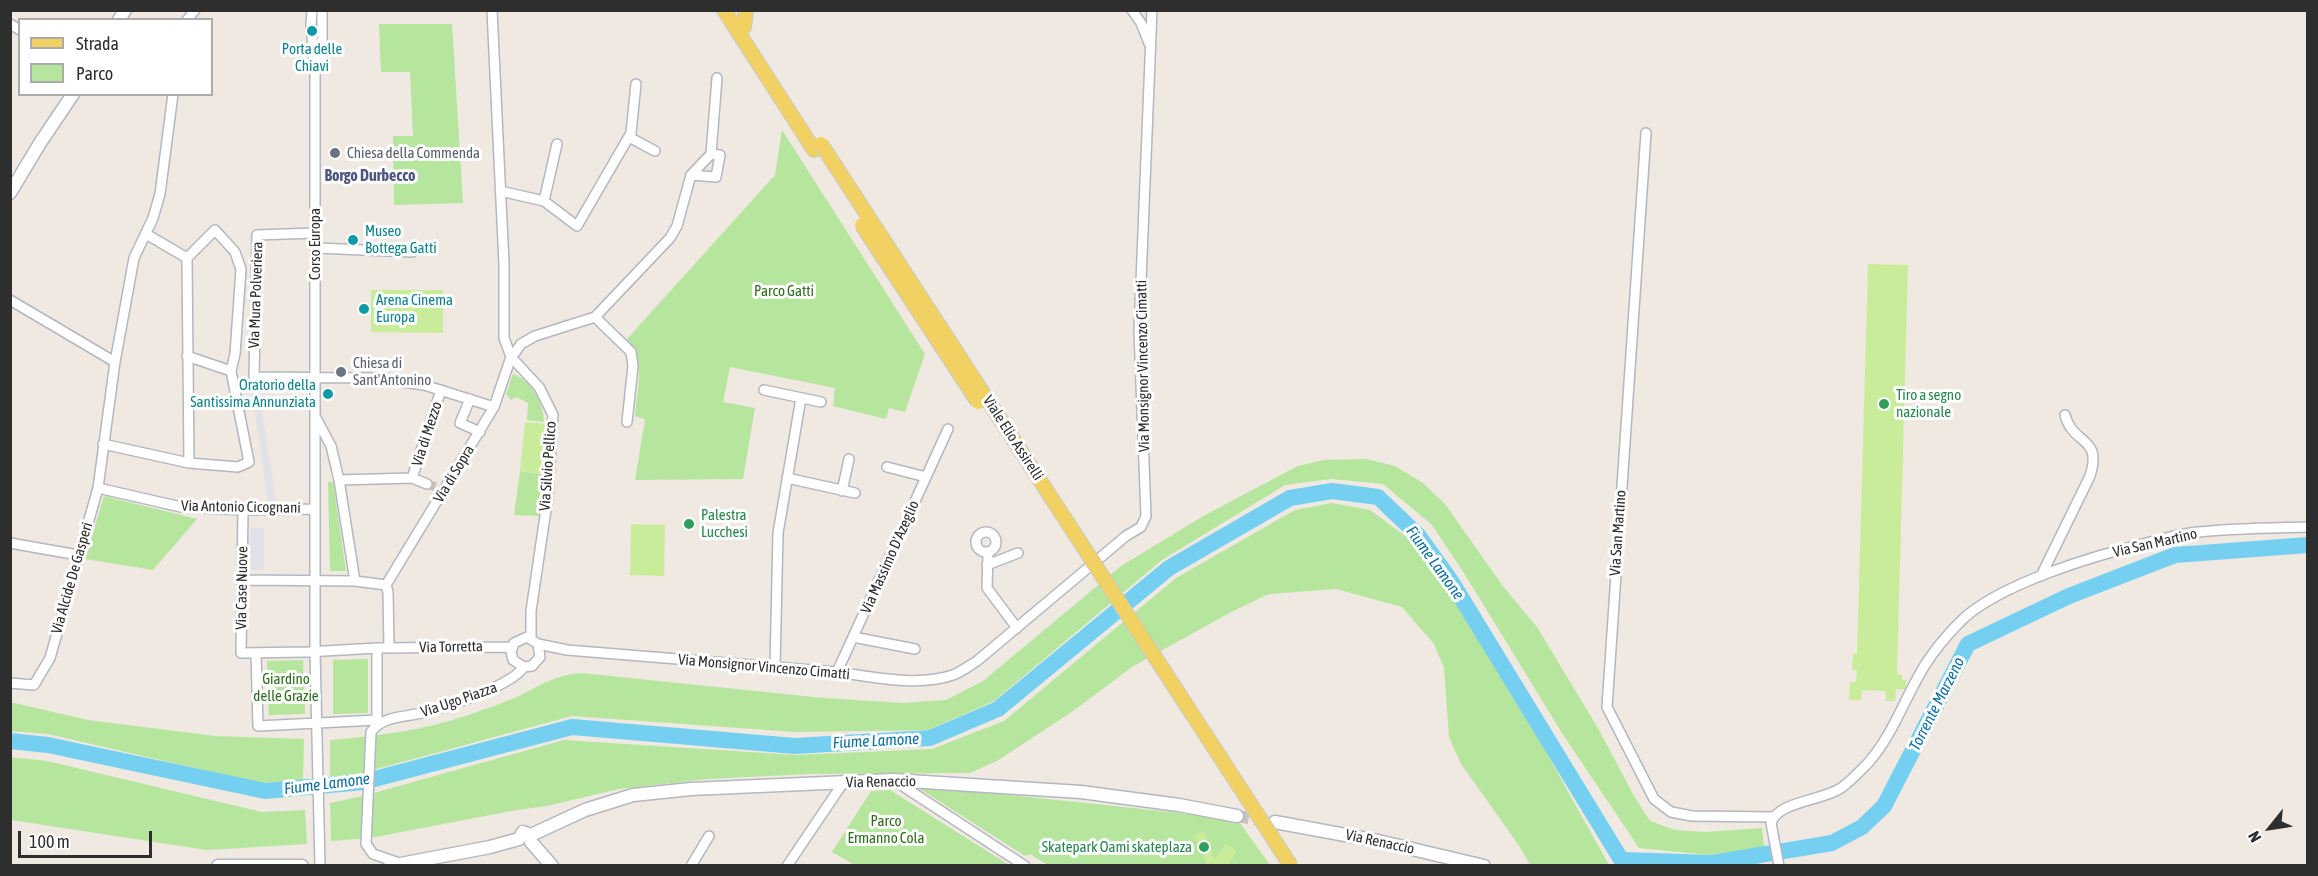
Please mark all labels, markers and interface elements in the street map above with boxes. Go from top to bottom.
legend [18,18,213,96]
marker: Porta delle Chiavi [305,24,319,38]
text: Strada [76,33,119,54]
place label: Porta delle Chiavi [282,40,342,75]
text: Parco [76,63,113,84]
place label: Chiesa della Commenda [347,144,480,162]
marker: Chiesa della Commenda [328,146,342,160]
district label: Borgo Durbecco [324,166,416,186]
street label: Corso Europa [306,208,324,280]
place label: Museo Bottega Gatti [365,222,437,257]
marker: Museo Bottega Gatti [346,233,360,247]
street label: Via Mura Polveriera [245,241,267,349]
street label: Via Monsignor Vincenzo Cimatti [1132,280,1154,452]
park label: Parco Gatti [754,282,814,300]
place label: Arena Cinema Europa [376,291,453,326]
marker: Arena Cinema Europa [357,302,371,316]
place label: Chiesa di Sant'Antonino [353,354,431,389]
marker: Chiesa di Sant'Antonino [334,365,348,379]
place label: Oratorio della Santissima Annunziata [190,376,316,411]
place label: Tiro a segno nazionale [1896,386,1961,421]
marker: Oratorio della Santissima Annunziata [321,387,335,401]
street label: Viale Elio Assirelli [979,392,1047,484]
marker: Tiro a segno nazionale [1877,397,1891,411]
street label: Via di Mezzo [408,399,446,469]
street label: Via Silvio Pellico [536,420,560,512]
street label: Via di Sopra [430,442,478,506]
street label: Via San Martino [1606,490,1630,576]
street label: Via Antonio Cicognani [181,497,301,517]
street label: Via Massimo D'Azeglio [857,498,923,616]
place label: Palestra Lucchesi [701,506,748,541]
marker: Palestra Lucchesi [682,517,696,531]
street label: Via Alcide De Gasperi [47,520,97,636]
water label: Fiume Lamone [1402,522,1468,604]
street label: Via San Martino [2111,525,2199,561]
street label: Via Case Nuove [232,546,252,630]
street label: Via Torretta [419,637,483,657]
street label: Via Monsignor Vincenzo Cimatti [677,651,851,683]
water label: Torrente Marzeno [1905,654,1969,754]
park label: Giardino delle Grazie [253,670,319,705]
street label: Via Ugo Piazza [419,679,499,721]
water label: Fiume Lamone [832,729,920,753]
water label: Fiume Lamone [283,769,371,799]
street label: Via Renaccio [846,772,916,792]
north arrow [2240,798,2300,858]
park label: Parco Ermanno Cola [848,812,924,847]
scale bar [21,819,154,857]
street label: Via Renaccio [1344,826,1416,858]
text: N [2244,828,2265,846]
text: 100 m [29,831,70,852]
place label: Skatepark Oami skateplaza [1042,838,1192,856]
marker: Skatepark Oami skateplaza [1197,840,1211,854]

